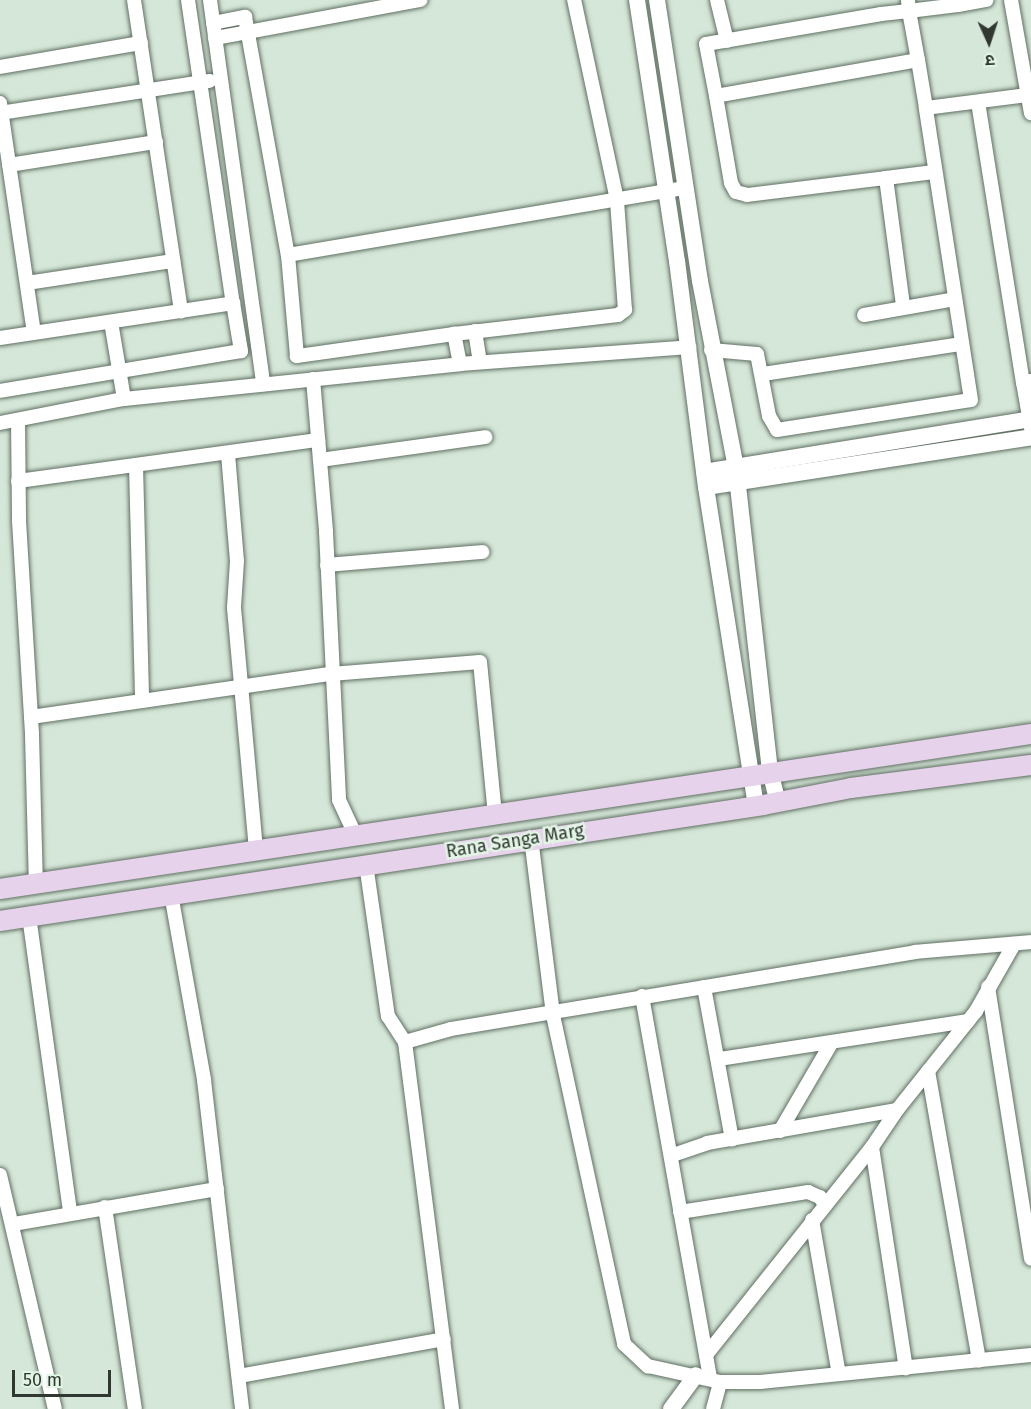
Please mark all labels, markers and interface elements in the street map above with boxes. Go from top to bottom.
north arrow [959,12,1019,72]
text: उ [985,51,995,70]
street label: Rana Sanga Marg [445,819,585,863]
scale bar [15,1358,114,1396]
text: 50 m [23,1369,62,1391]

